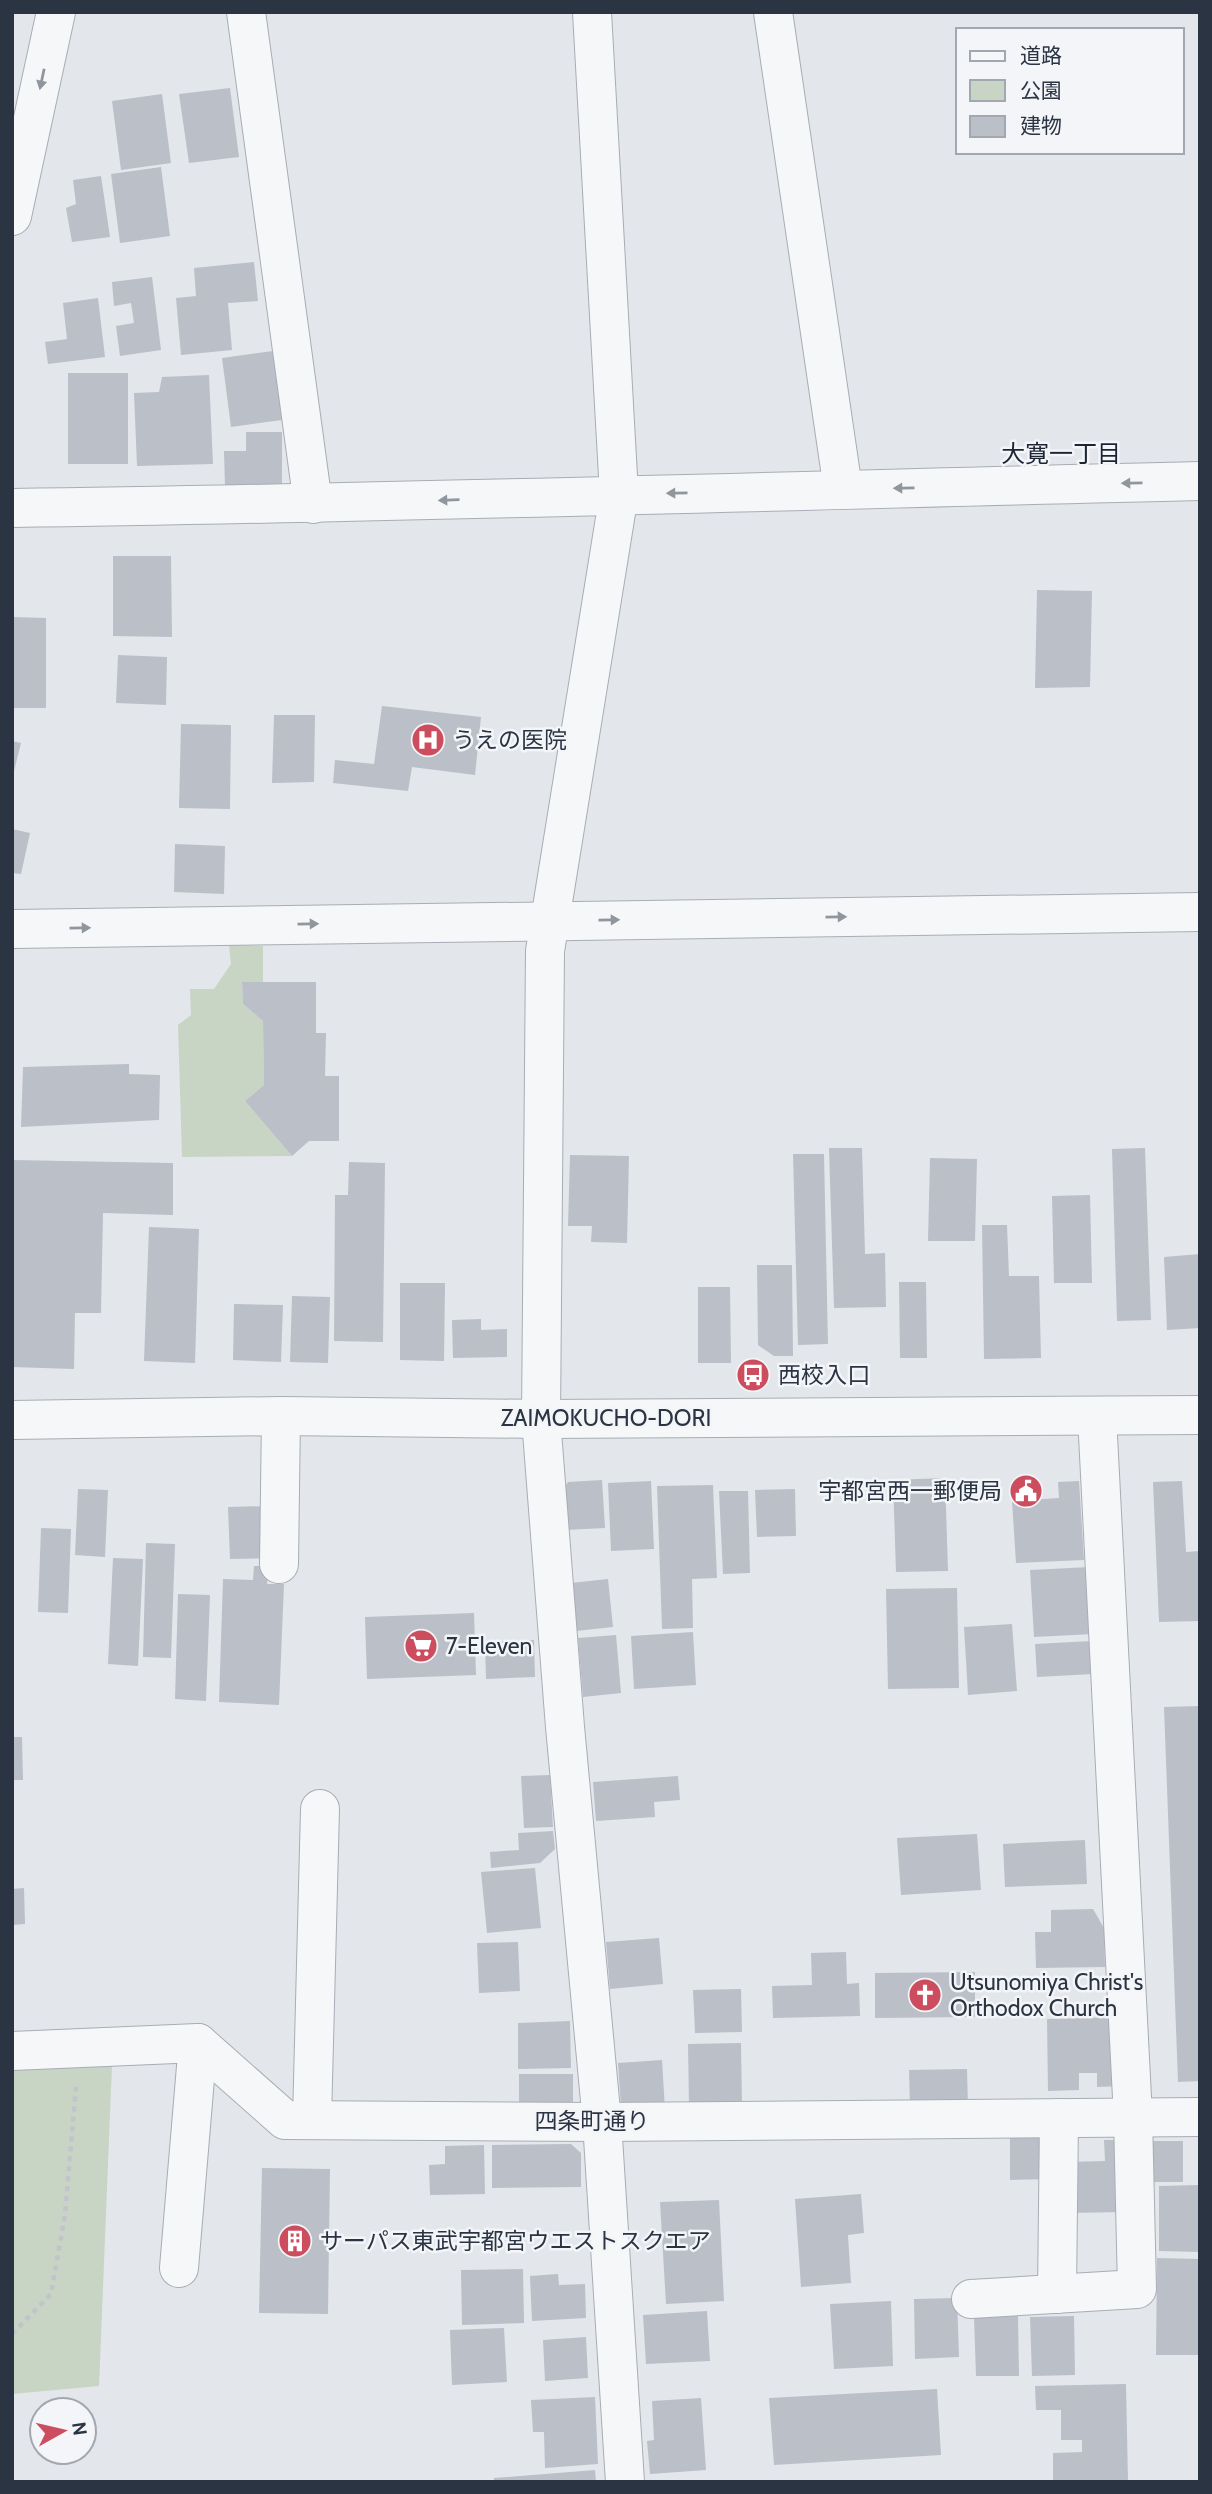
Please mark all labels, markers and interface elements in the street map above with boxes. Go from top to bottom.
legend [956,28,1184,154]
text: 道路 [1020,43,1062,68]
one-way arrow [36,68,47,90]
text: 公園 [1020,78,1062,103]
text: 建物 [1020,113,1062,138]
district label: 大寛一丁目 [1001,439,1121,468]
one-way arrow [1120,477,1142,488]
one-way arrow [893,482,915,493]
one-way arrow [665,487,687,498]
one-way arrow [438,494,460,505]
hospital icon: うえの医院 [409,721,447,759]
place label: うえの医院 [452,726,567,754]
one-way arrow [826,911,848,922]
one-way arrow [598,914,620,925]
one-way arrow [297,919,319,930]
one-way arrow [70,922,92,934]
bus stop icon: 西校入口 [734,1356,772,1394]
place label: 西校入口 [778,1361,870,1389]
street label: ZAIMOKUCHO-DORI [501,1404,711,1432]
public building icon: 宇都宮西一郵便局 [1007,1472,1045,1510]
place label: 宇都宮西一郵便局 [818,1477,1002,1505]
supermarket icon: 7-Eleven [402,1627,440,1665]
place label: 7-Eleven [446,1632,532,1660]
place label: Utsunomiya Christ's Orthodox Church [950,1968,1143,2022]
church icon: Utsunomiya Christ's Orthodox Church [906,1976,944,2014]
street label: 四条町通り [535,2107,650,2135]
building icon: サーパス東武宇都宮ウエストスクエア [276,2222,314,2260]
place label: サーパス東武宇都宮ウエストスクエア [320,2227,711,2255]
north arrow [28,2396,98,2466]
text: N [67,2420,92,2437]

